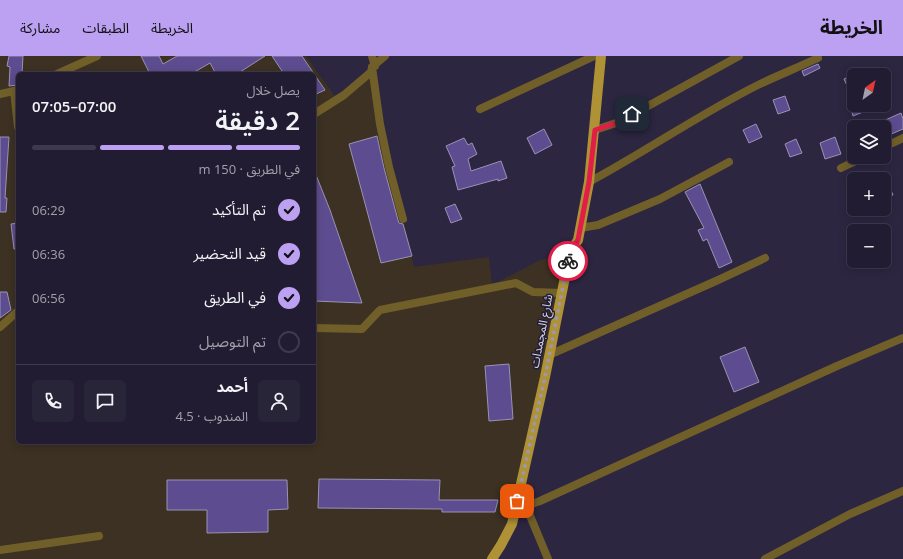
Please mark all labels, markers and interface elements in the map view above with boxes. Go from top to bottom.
text: الخريطة [820,14,883,40]
text: مشاركة [20,18,60,37]
text: الطبقات [82,18,129,37]
text: الخريطة [151,18,193,37]
north arrow [847,68,891,112]
map controls [847,68,891,268]
text: يصل خلال [246,81,300,99]
text: 07:00–07:05 [32,96,116,116]
pin [615,97,649,131]
text: 2 دقيقة [215,102,300,138]
icon: home [621,103,643,125]
button: layers [847,120,891,164]
text: في الطريق · 150 m [198,160,300,178]
button: + [847,172,891,216]
text: تم التأكيد [212,199,266,219]
icon: check [278,199,300,221]
text: 06:29 [32,201,65,219]
button: − [847,224,891,268]
courier [548,241,588,281]
text: قيد التحضير [193,243,266,263]
icon: check [278,243,300,265]
text: 06:36 [32,245,65,263]
icon: bike [557,250,579,272]
text: في الطريق [204,287,266,307]
icon: check [278,287,300,309]
text: 06:56 [32,289,65,307]
street label: شارع المجمدات [525,292,557,370]
text: تم التوصيل [199,331,266,351]
text: أحمد [217,376,248,396]
button: phone [32,380,74,422]
button: chat [84,380,126,422]
button: person [258,380,300,422]
text: المندوب · 4.5 [175,407,248,425]
pin [500,484,534,518]
icon: bag [506,490,528,512]

